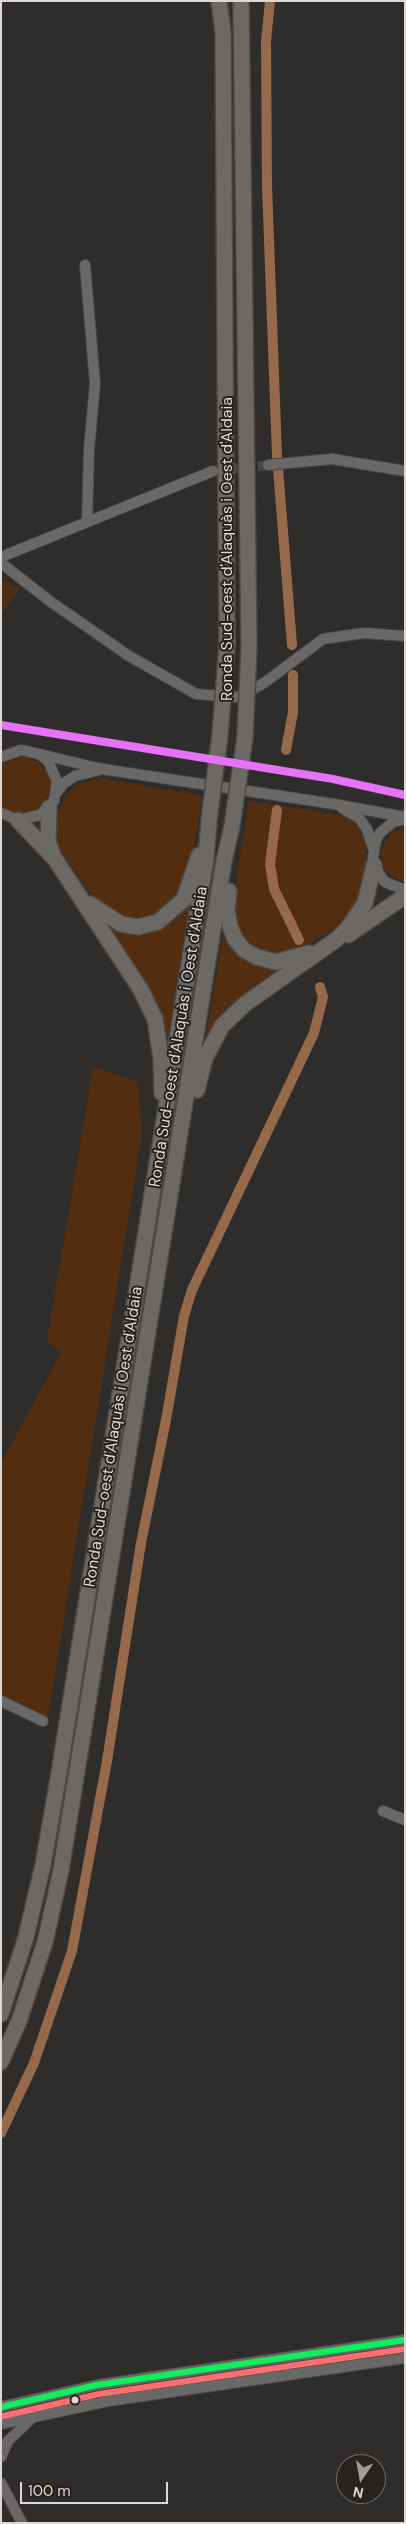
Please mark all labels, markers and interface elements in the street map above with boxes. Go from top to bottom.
street label: Ronda Sud-oest d'Alaquàs i Oest d'Aldaia [218,397,238,701]
street label: Ronda Sud-oest d'Alaquàs i Oest d'Aldaia [146,885,212,1189]
street label: Ronda Sud-oest d'Alaquàs i Oest d'Aldaia [81,1285,147,1589]
unlabelled marker [70,2395,80,2405]
north arrow [336,2454,386,2504]
scale bar [22,2472,170,2504]
text: 100 m [28,2481,71,2501]
text: N [351,2483,365,2503]

